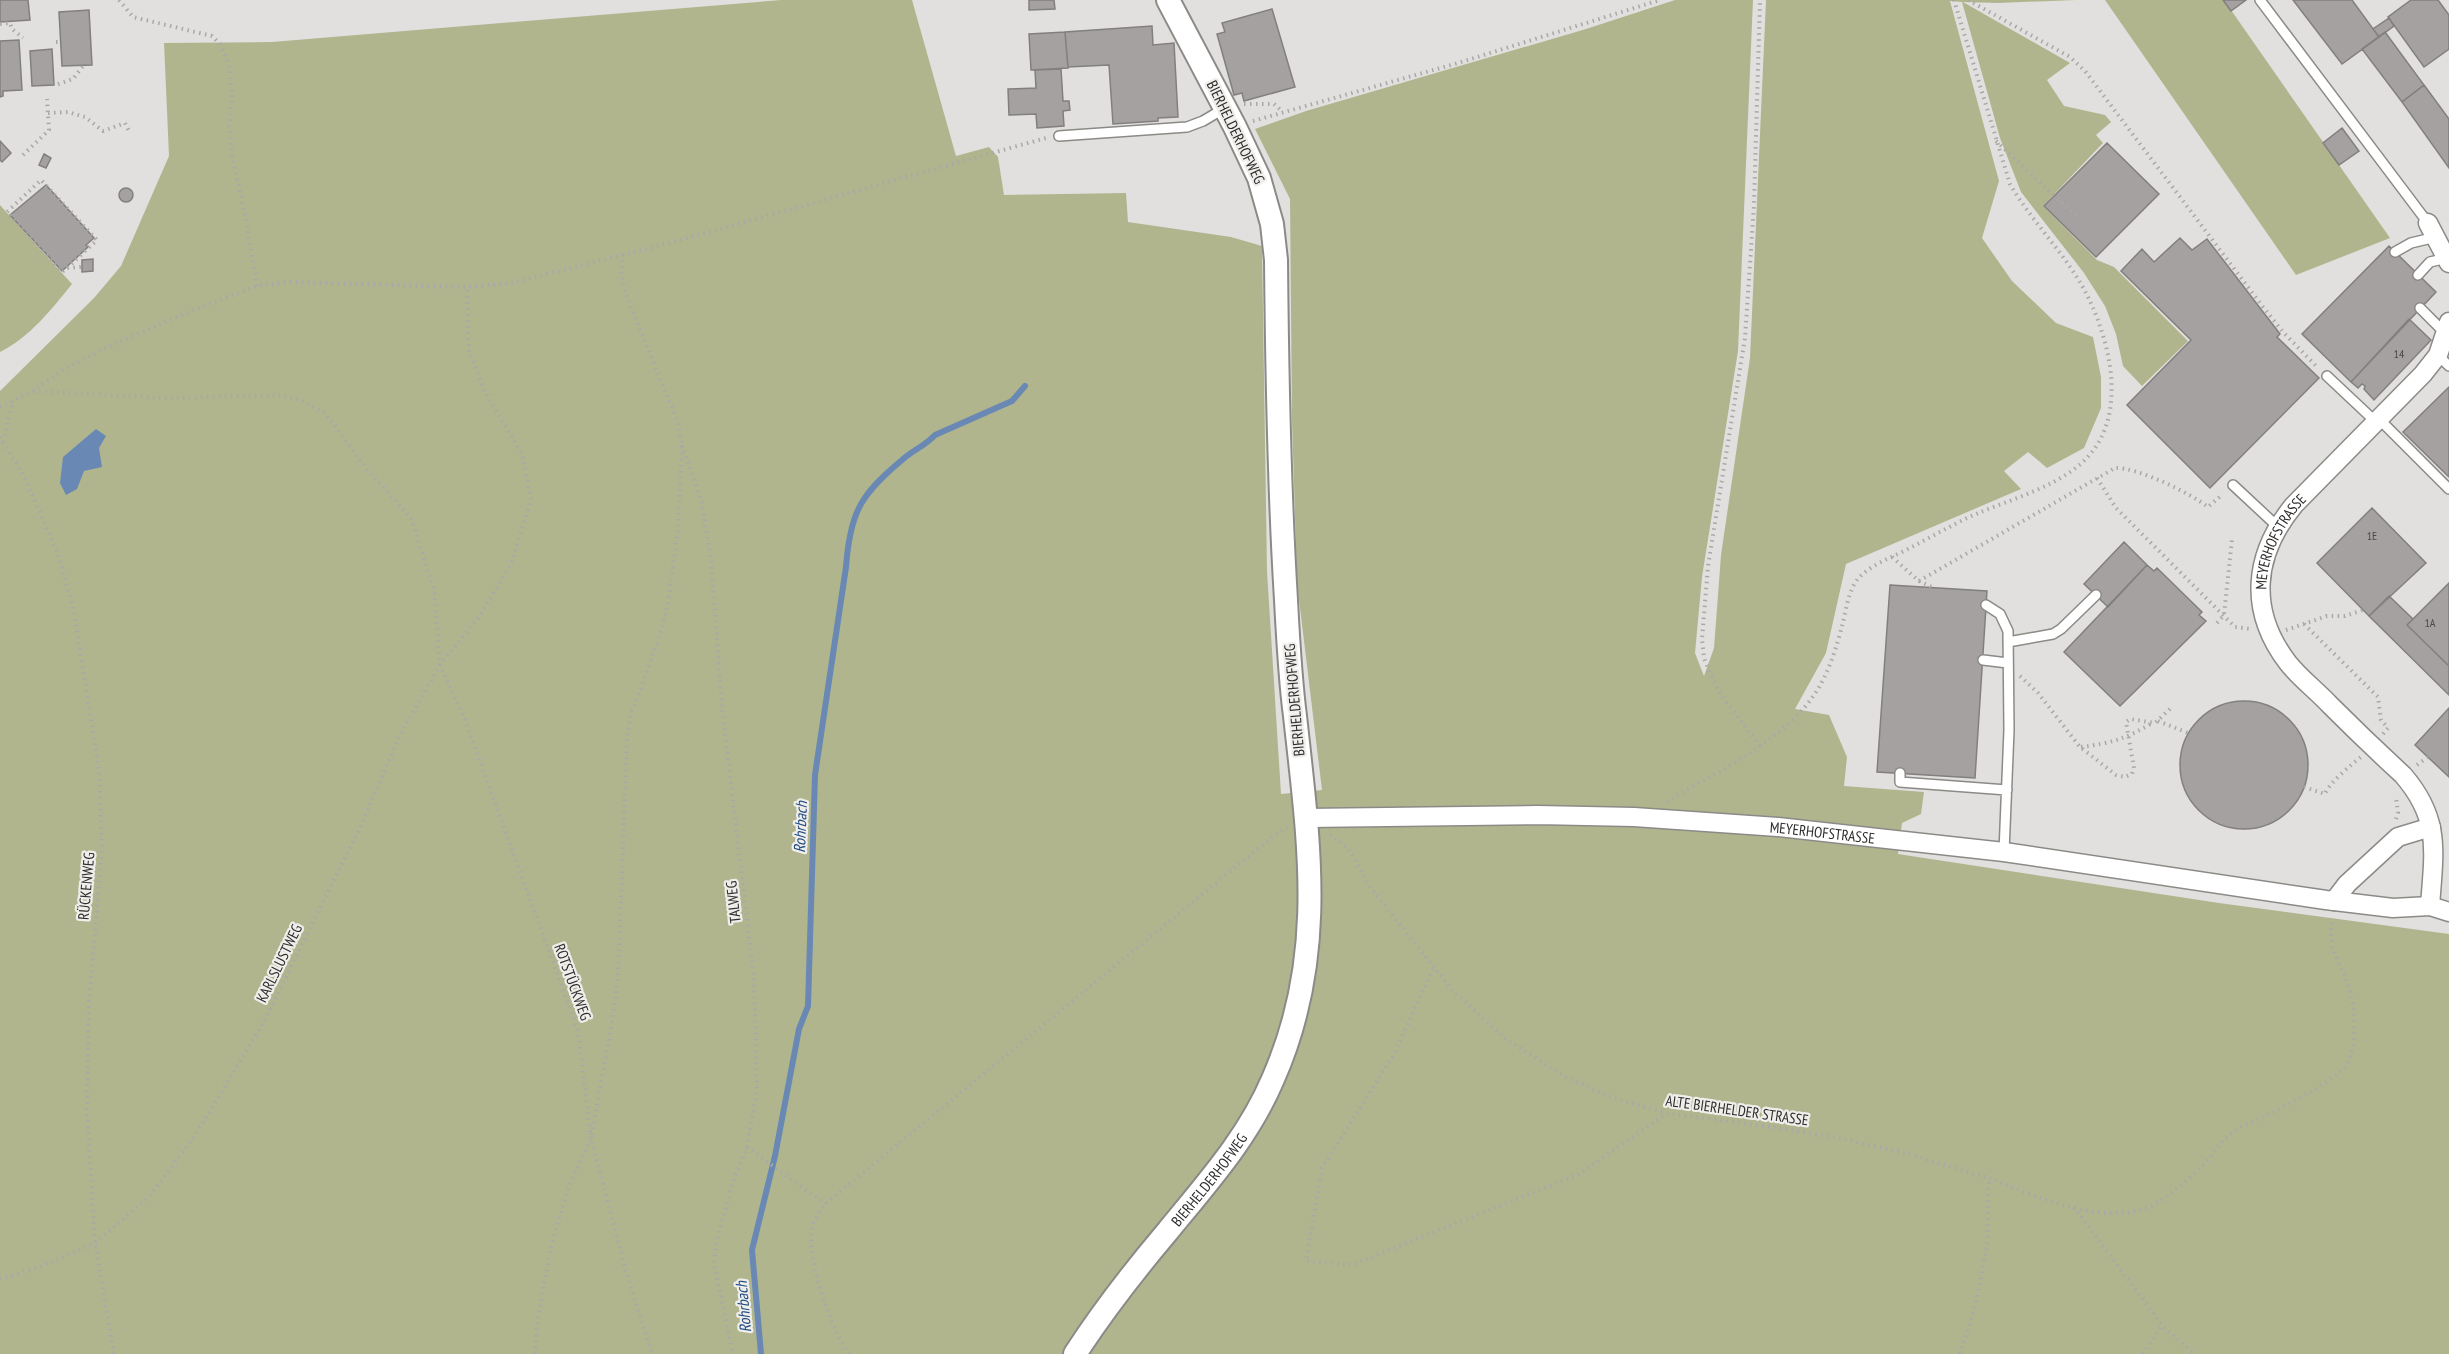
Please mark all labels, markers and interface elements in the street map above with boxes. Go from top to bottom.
street label: BIERHELDERHOFWEG [1203,77,1269,187]
house number: 14 [2394,346,2405,361]
street label: MEYERHOFSTRASSE [2251,489,2310,590]
house number: 1E [2367,528,2377,543]
house number: 1A [2424,615,2436,630]
street label: BIERHELDERHOFWEG [1280,643,1308,757]
water label: Rohrbach [789,800,811,853]
street label: MEYERHOFSTRASSE [1769,817,1876,847]
street label: RÜCKENWEG [74,851,98,921]
street label: TALWEG [721,880,745,924]
street label: KARLSLUSTWEG [252,921,306,1005]
street label: ROTSTÜCKWEG [550,941,596,1023]
street label: ALTE BIERHELDER STRASSE [1664,1091,1810,1129]
street label: BIERHELDERHOFWEG [1166,1129,1251,1230]
water label: Rohrbach [731,1280,755,1334]

